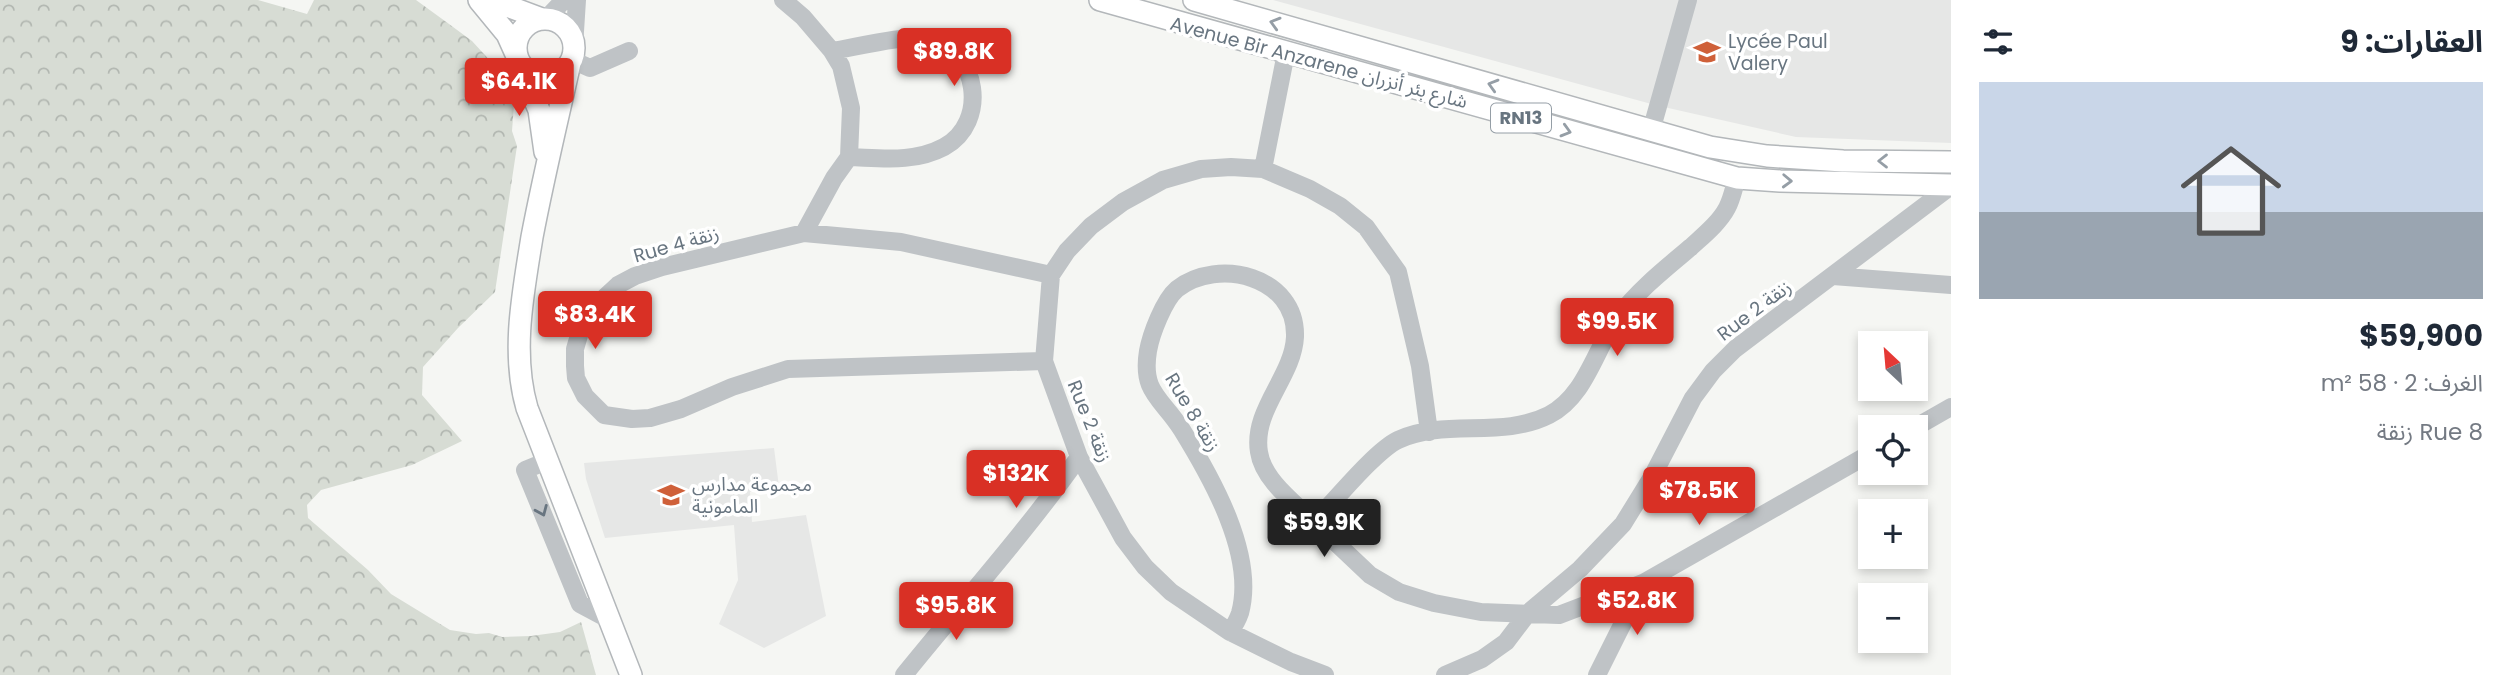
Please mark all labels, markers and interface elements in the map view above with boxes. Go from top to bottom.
street label: Avenue Bir Anzarene شارع بئر أنزران [1167,10,1470,115]
one-way arrow [1269,16,1281,31]
text: العقارات: 9 [2340,20,2483,63]
icon: filters [1979,23,2017,61]
pin: $89.8K [897,28,1011,88]
place label: Lycée Paul Valery [1728,28,1828,77]
text: $89.8K [913,35,995,67]
school or university icon: Lycée Paul Valery [1692,37,1722,67]
pin: $64.1K [462,58,576,118]
text: $64.1K [481,65,557,97]
one-way arrow [1488,78,1500,93]
road number: RN13 [1491,104,1551,132]
one-way arrow [1560,123,1572,137]
icon: home [2168,128,2294,254]
one-way arrow [1877,153,1888,169]
one-way arrow [1782,174,1793,189]
street label: Rue 4 زنقة [630,219,722,270]
street label: Rue 2 زنقة [1712,274,1797,347]
pin: $83.4K [538,292,652,351]
text: $83.4K [554,298,636,330]
pin: $99.5K [1560,298,1674,358]
text: $99.5K [1577,305,1657,337]
text: $59,900 [2359,314,2483,357]
north arrow [1858,331,1928,401]
map controls [1858,331,1928,653]
text: الغرف: 2 · 58 m² [2321,367,2483,399]
street label: Rue 8 زنقة [1158,368,1227,457]
street label: Rue 2 زنقة [1061,376,1118,466]
button: locate [1858,415,1928,485]
text: Rue 8 زنقة [2377,416,2483,448]
pin: $132K [967,450,1065,510]
text: $132K [983,457,1049,489]
pin: $78.5K [1642,468,1756,527]
place label: مجموعة مدارس المامونية [692,471,812,520]
text: $78.5K [1659,474,1739,506]
school or university icon: مجموعة مدارس المامونية [656,480,686,510]
button: + [1858,499,1928,569]
pin: $59.9K [1267,500,1381,559]
one-way arrow [534,504,548,516]
text: $59.9K [1284,506,1364,538]
pin: $52.8K [1580,578,1694,637]
pin: $95.8K [899,582,1013,642]
button: − [1858,583,1928,653]
text: $52.8K [1597,584,1677,616]
text: $95.8K [915,589,997,621]

